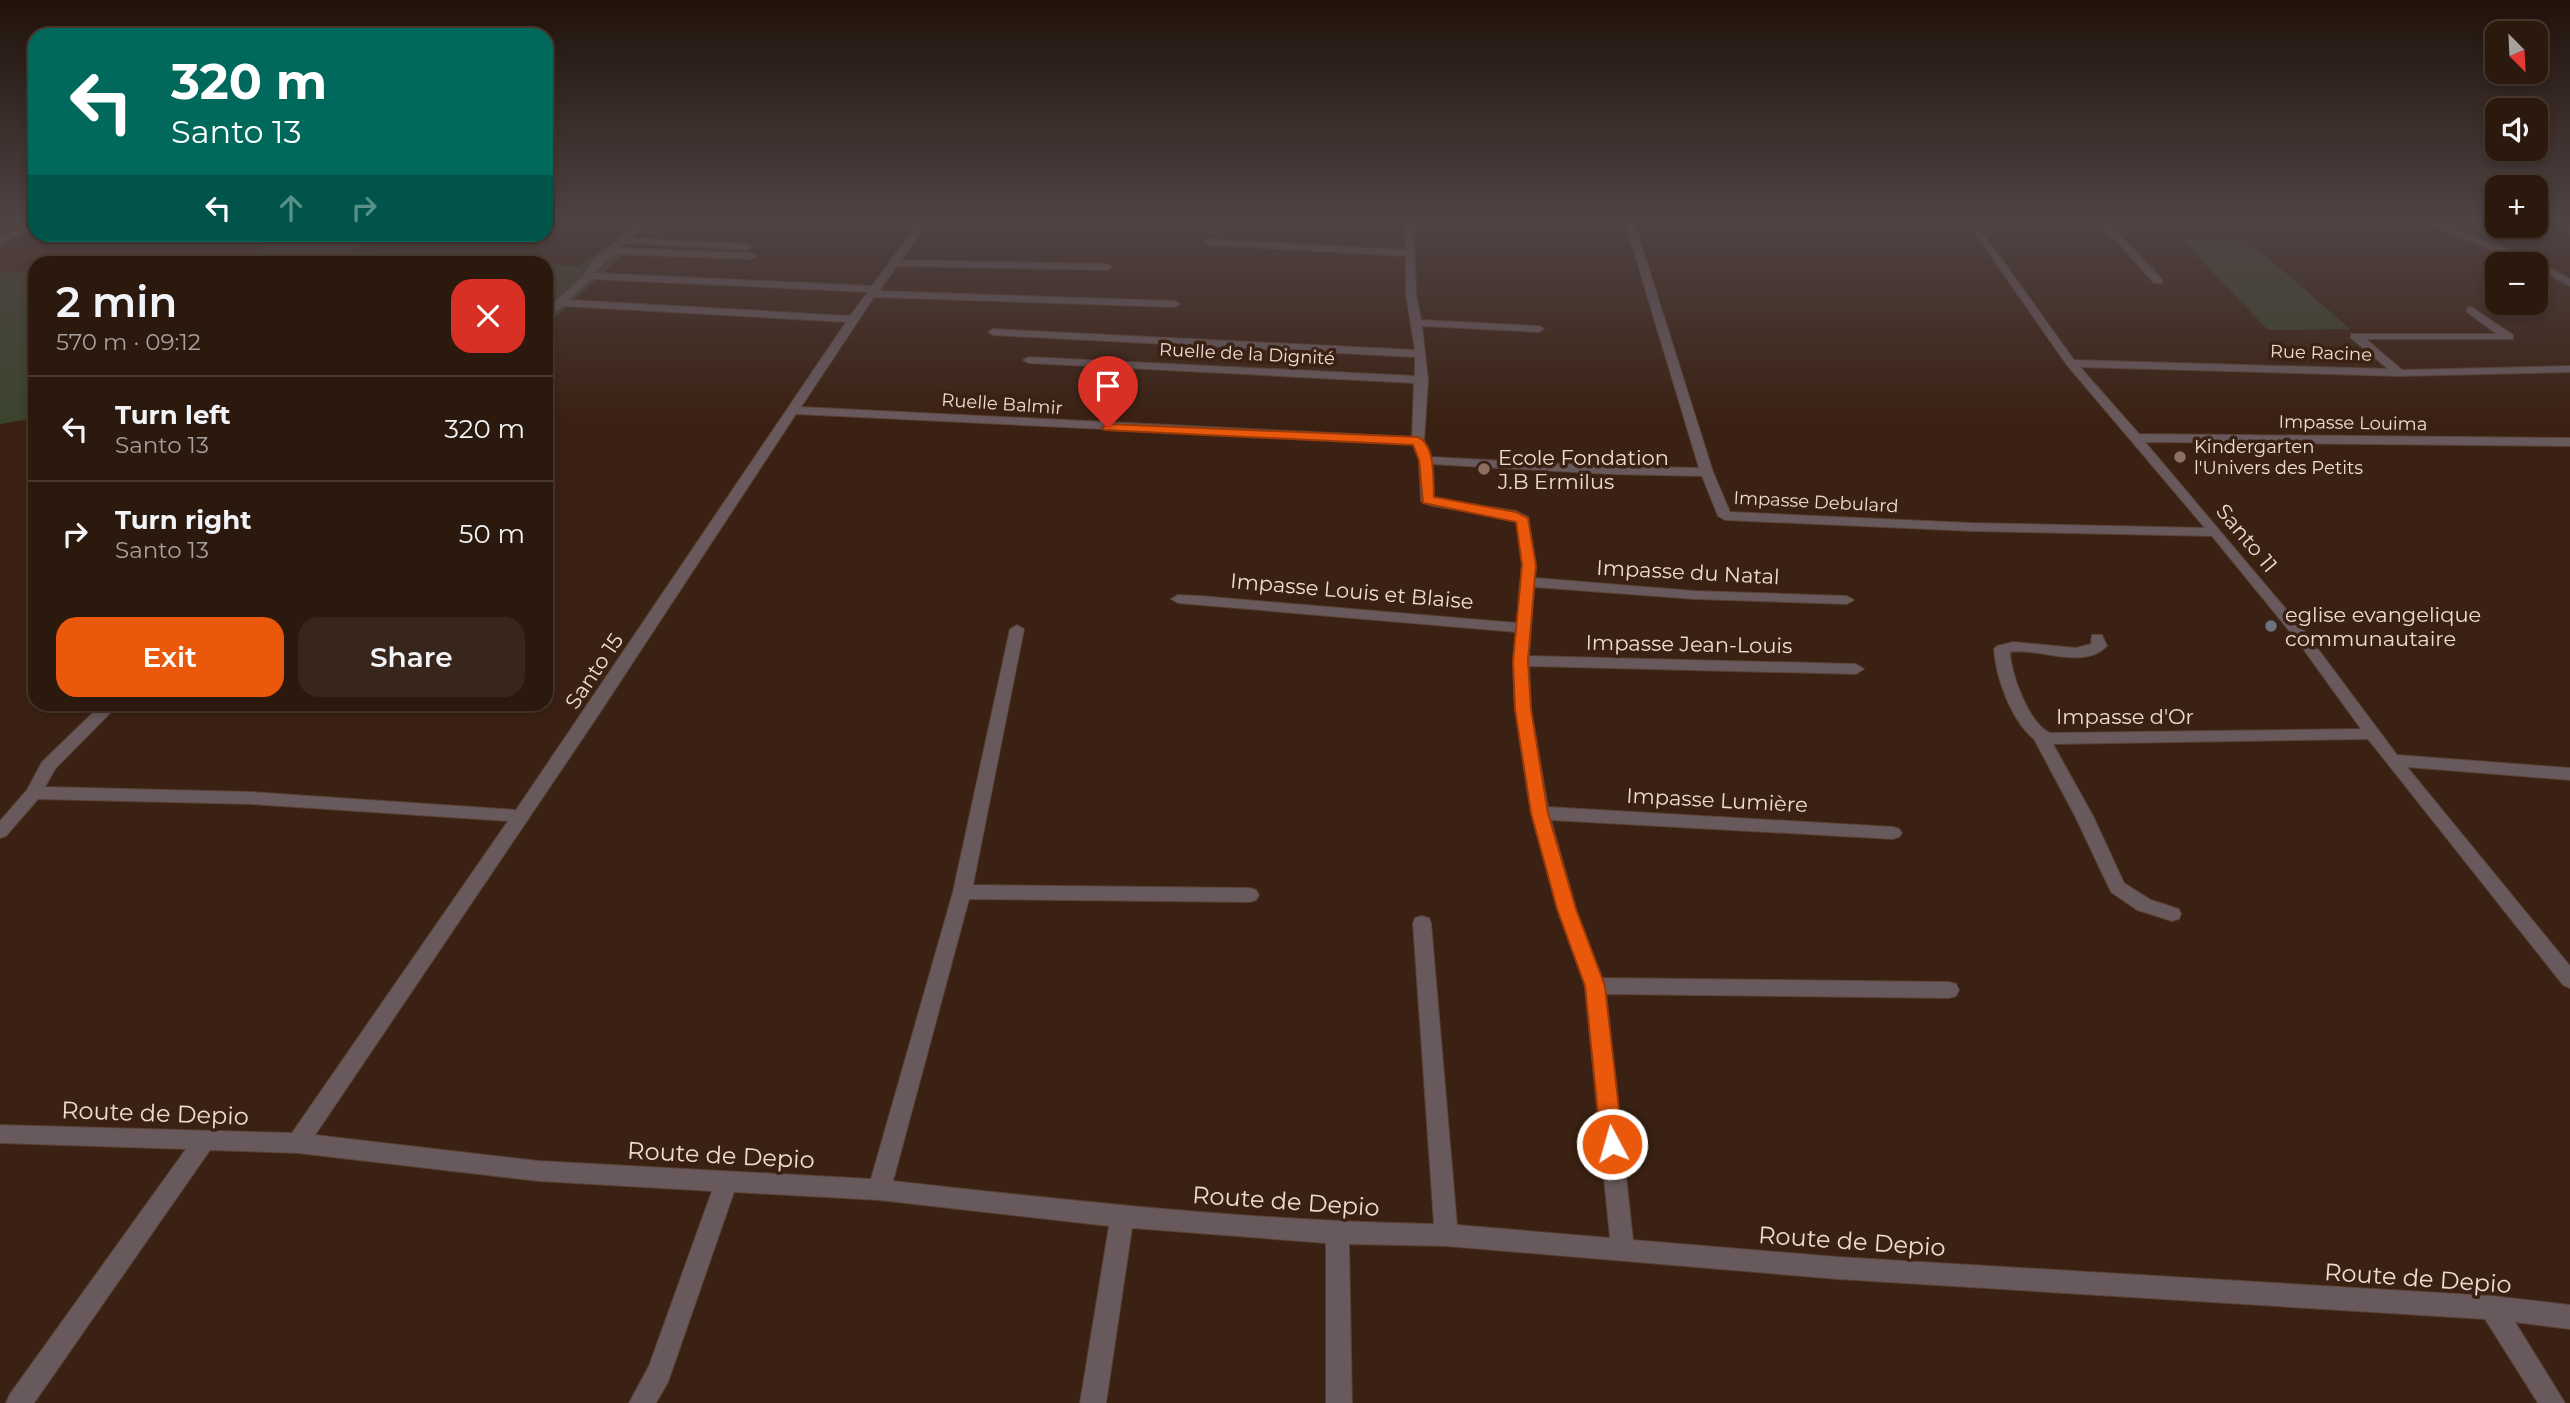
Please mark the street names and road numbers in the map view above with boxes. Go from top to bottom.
street label: Ruelle de la Dignité [1159,338,1336,370]
street label: Rue Racine [2270,340,2373,366]
street label: Ruelle Balmir [941,389,1063,419]
street label: Impasse Louima [2278,411,2428,435]
street label: Impasse Debulard [1733,487,1899,517]
street label: Santo 11 [2211,499,2283,577]
street label: Impasse du Natal [1596,555,1780,589]
street label: Impasse Louis et Blaise [1229,568,1475,614]
street label: Santo 15 [560,628,628,714]
street label: Impasse Jean-Louis [1585,630,1793,658]
street label: Impasse d'Or [2056,704,2194,729]
street label: Impasse Lumière [1626,783,1808,817]
street label: Route de Depio [61,1095,249,1131]
street label: Route de Depio [626,1136,816,1174]
street label: Route de Depio [1191,1180,1381,1222]
street label: Route de Depio [1757,1220,1947,1262]
street label: Route de Depio [2323,1257,2513,1299]

